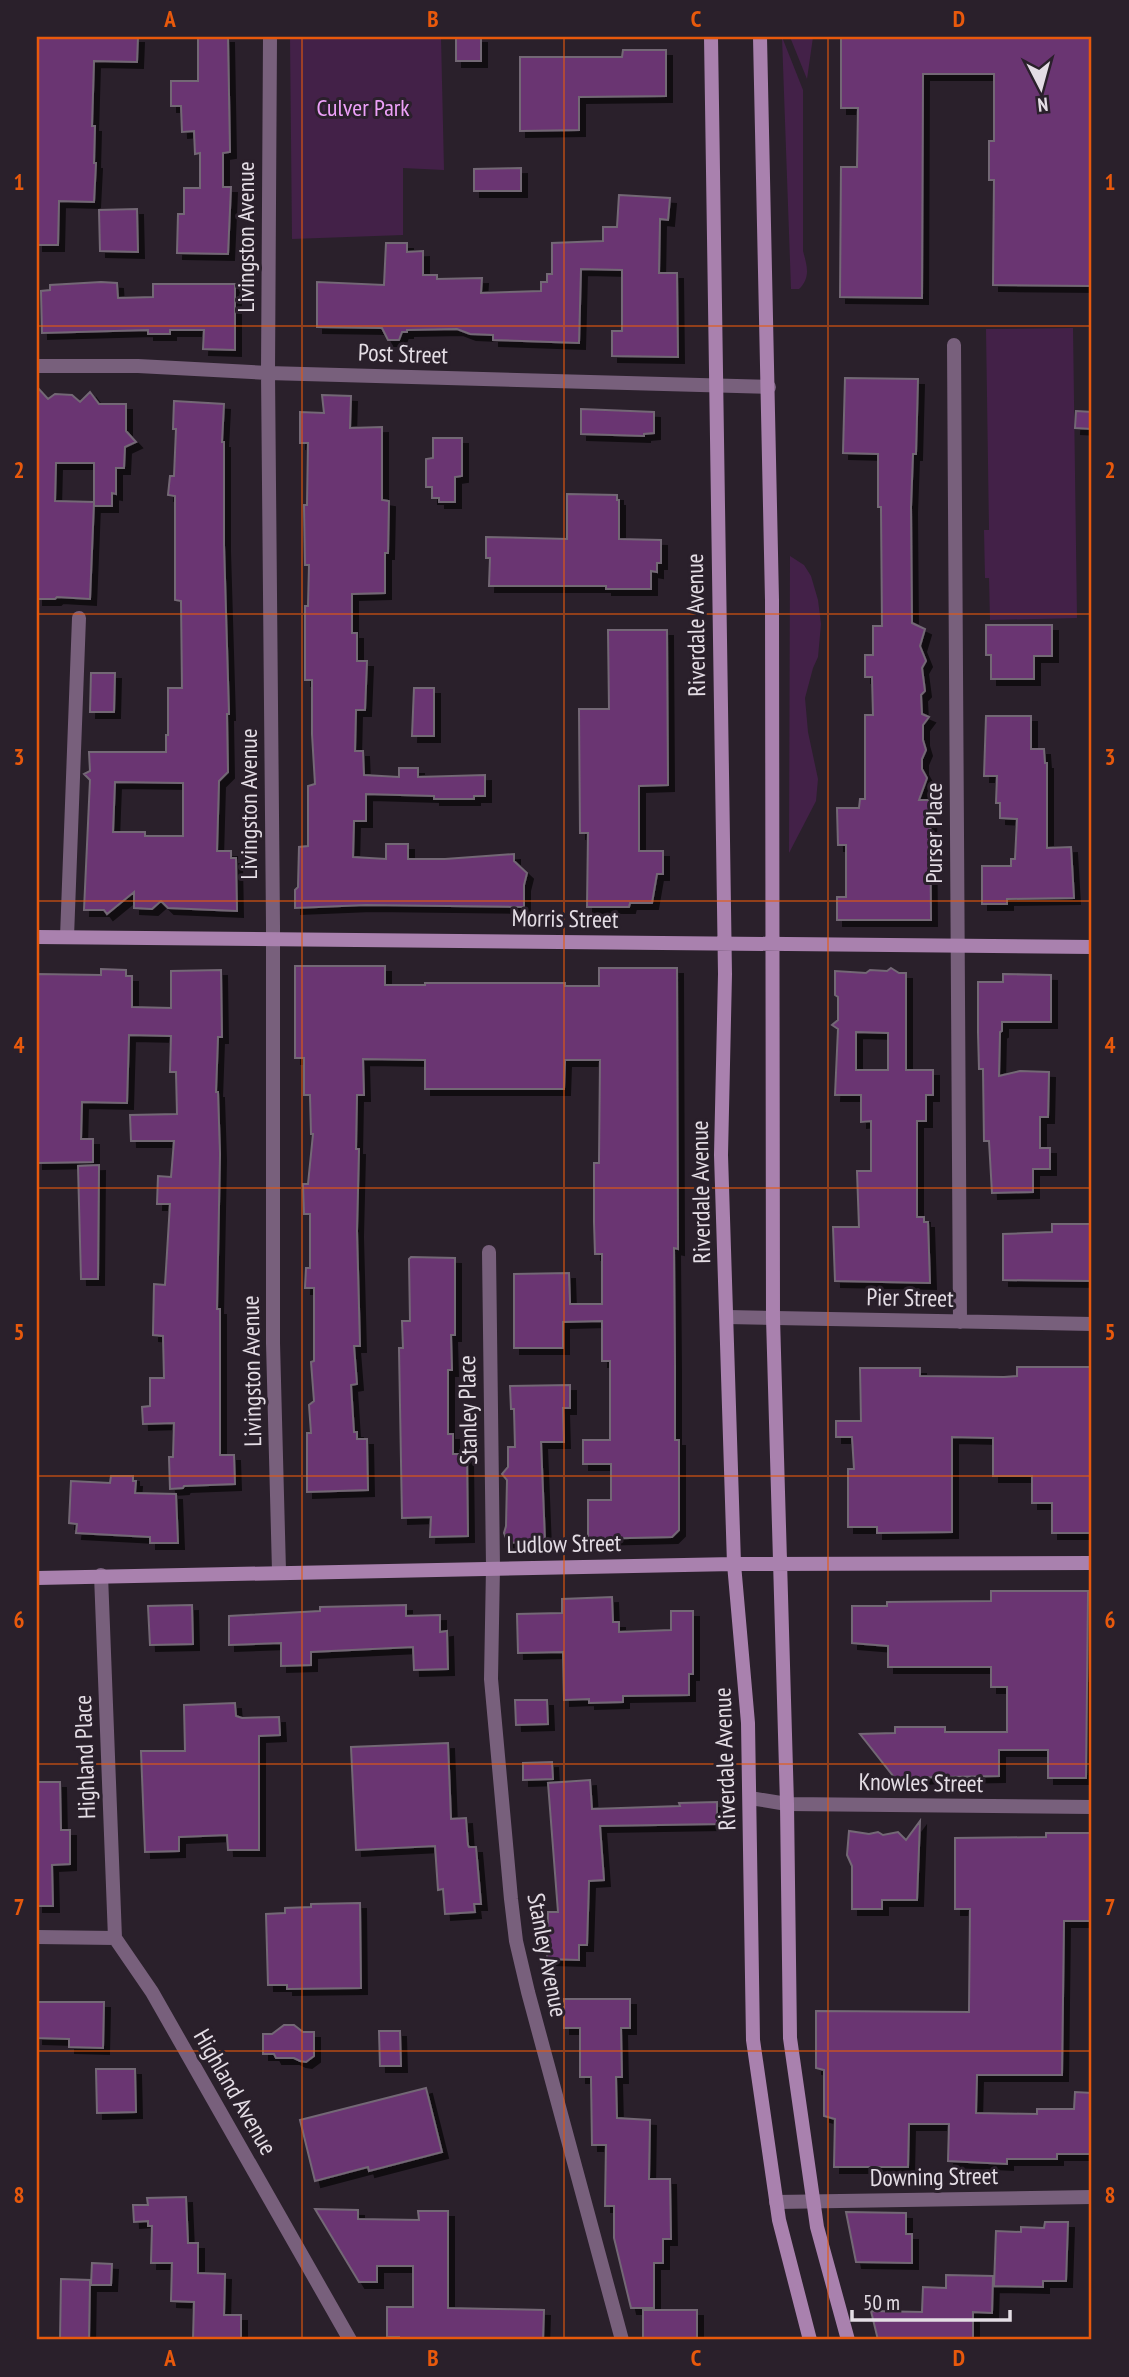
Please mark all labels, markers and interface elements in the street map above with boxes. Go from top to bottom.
text: A [163,4,176,33]
text: B [427,4,439,33]
text: C [691,4,702,33]
text: D [953,4,965,33]
north arrow [1006,52,1076,122]
park label: Culver Park [316,92,410,123]
text: N [1036,92,1049,117]
street label: Livingston Avenue [230,161,261,313]
text: 1 [14,167,25,196]
text: 1 [1105,167,1116,196]
street label: Post Street [358,336,449,371]
text: 2 [14,455,25,484]
text: 2 [1105,455,1116,484]
street label: Riverdale Avenue [679,553,712,697]
street label: Livingston Avenue [233,728,264,880]
text: 3 [14,742,25,771]
text: 3 [1105,742,1116,771]
street label: Purser Place [918,783,949,883]
street label: Morris Street [511,902,619,935]
text: 4 [14,1030,25,1059]
text: 4 [1105,1030,1116,1059]
street label: Riverdale Avenue [684,1120,717,1264]
street label: Pier Street [866,1281,954,1314]
street label: Livingston Avenue [235,1295,268,1447]
text: 5 [14,1317,25,1346]
text: 5 [1105,1317,1116,1346]
street label: Stanley Place [451,1355,484,1465]
street label: Ludlow Street [506,1527,622,1560]
text: 6 [14,1605,25,1634]
text: 6 [1105,1605,1116,1634]
street label: Riverdale Avenue [707,1687,742,1831]
street label: Highland Place [67,1694,102,1820]
street label: Knowles Street [858,1766,984,1799]
street label: Stanley Avenue [520,1890,575,2019]
text: 7 [14,1892,25,1921]
text: 7 [1105,1892,1116,1921]
street label: Highland Avenue [187,2023,284,2160]
street label: Downing Street [870,2160,999,2193]
text: 8 [14,2180,25,2209]
text: 8 [1105,2180,1116,2209]
scale bar [852,2279,1010,2323]
text: 50 m [863,2289,900,2316]
text: A [163,2343,176,2372]
text: B [427,2343,439,2372]
text: C [691,2343,702,2372]
text: D [953,2343,965,2372]

